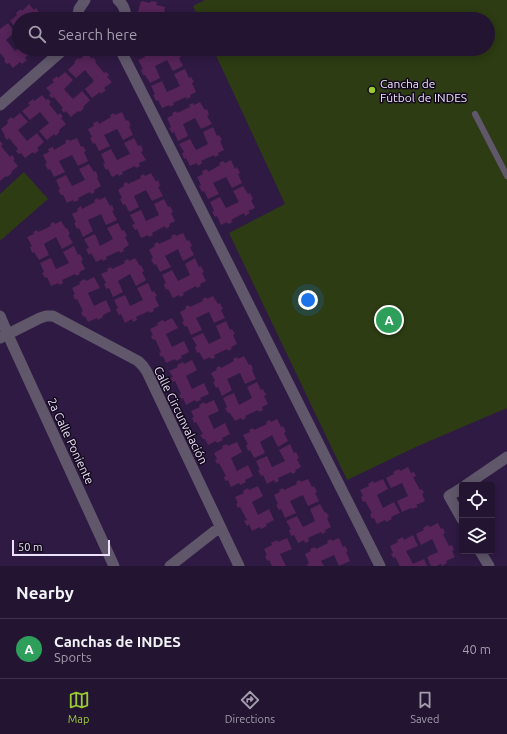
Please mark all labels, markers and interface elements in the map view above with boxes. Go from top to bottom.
search box [12,12,495,56]
icon: search [26,23,48,45]
text: Search here [58,26,137,43]
place label: Cancha de Fútbol de INDES [380,77,467,104]
marker: Cancha de Fútbol de INDES [367,85,377,95]
your location [298,290,318,310]
pin: A [376,305,402,335]
street label: Calle Circunvalación [152,364,210,466]
street label: 2a Calle Poniente [45,396,97,486]
map controls [459,482,495,554]
button: locate [459,482,495,518]
button: layers [459,518,495,554]
scale bar [12,538,110,557]
text: 50 m [18,541,42,553]
text: Nearby [16,583,74,602]
text: Canchas de INDES [54,633,181,650]
text: A [24,642,34,656]
text: 40 m [462,642,491,656]
text: Sports [54,650,92,664]
tab: Map [68,689,90,725]
tab: Directions [225,689,275,725]
tab: Saved [410,689,439,725]

